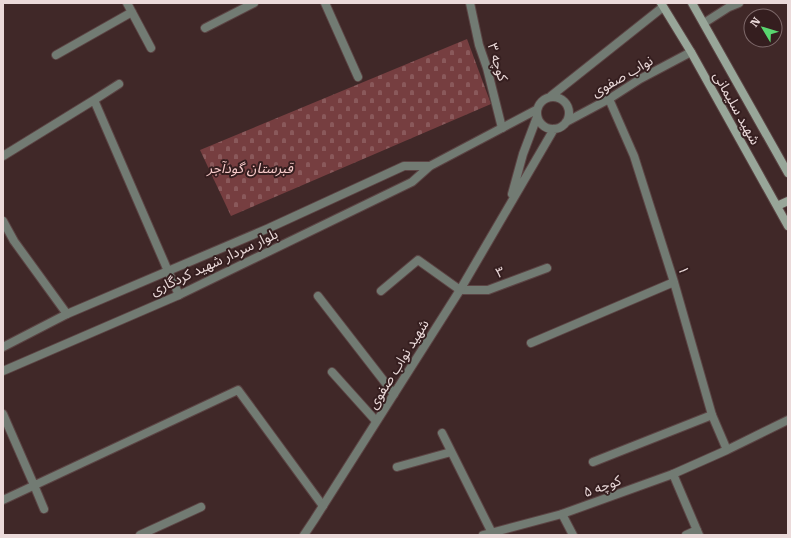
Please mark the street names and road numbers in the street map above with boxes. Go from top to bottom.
street label: کوچه ۳ [483,41,511,84]
street label: نواب صفوی [589,52,656,101]
street label: شهید سلیمانی [710,69,764,148]
street label: بلوار سردار شهید کردگاری [148,225,281,299]
street label: ۳ [493,263,507,281]
street label: ۱ [675,264,693,276]
street label: شهید نواب صفوی [364,316,433,412]
street label: کوچه ۵ [581,472,624,502]

